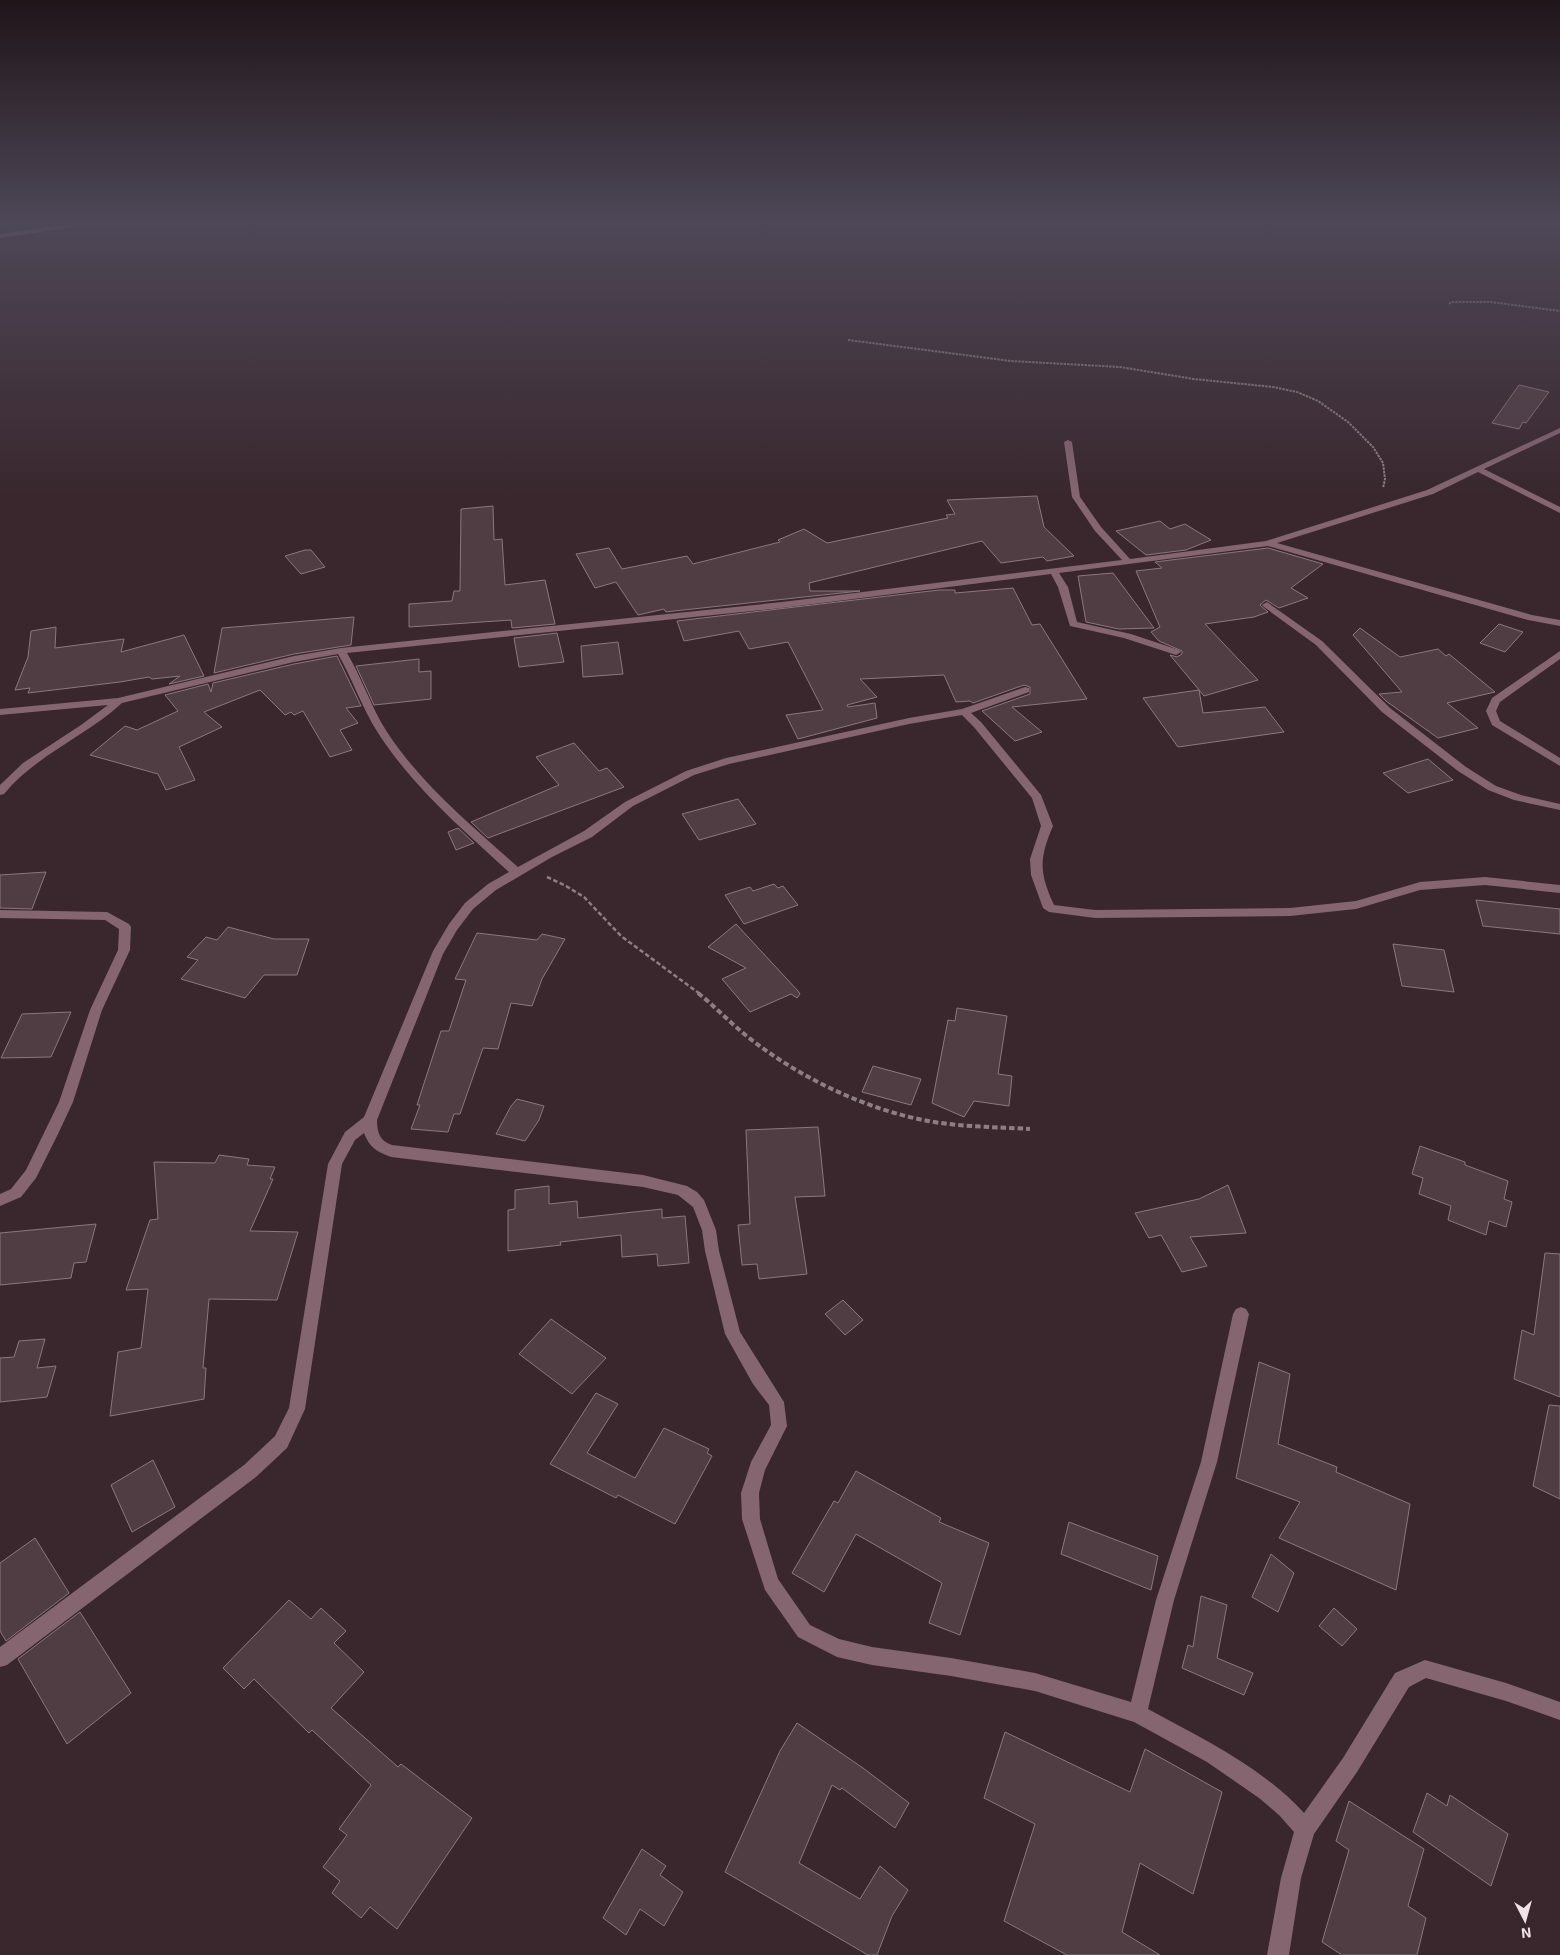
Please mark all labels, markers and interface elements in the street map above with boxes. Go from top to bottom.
north arrow [1500,1895,1550,1945]
text: N [1520,1924,1532,1942]

